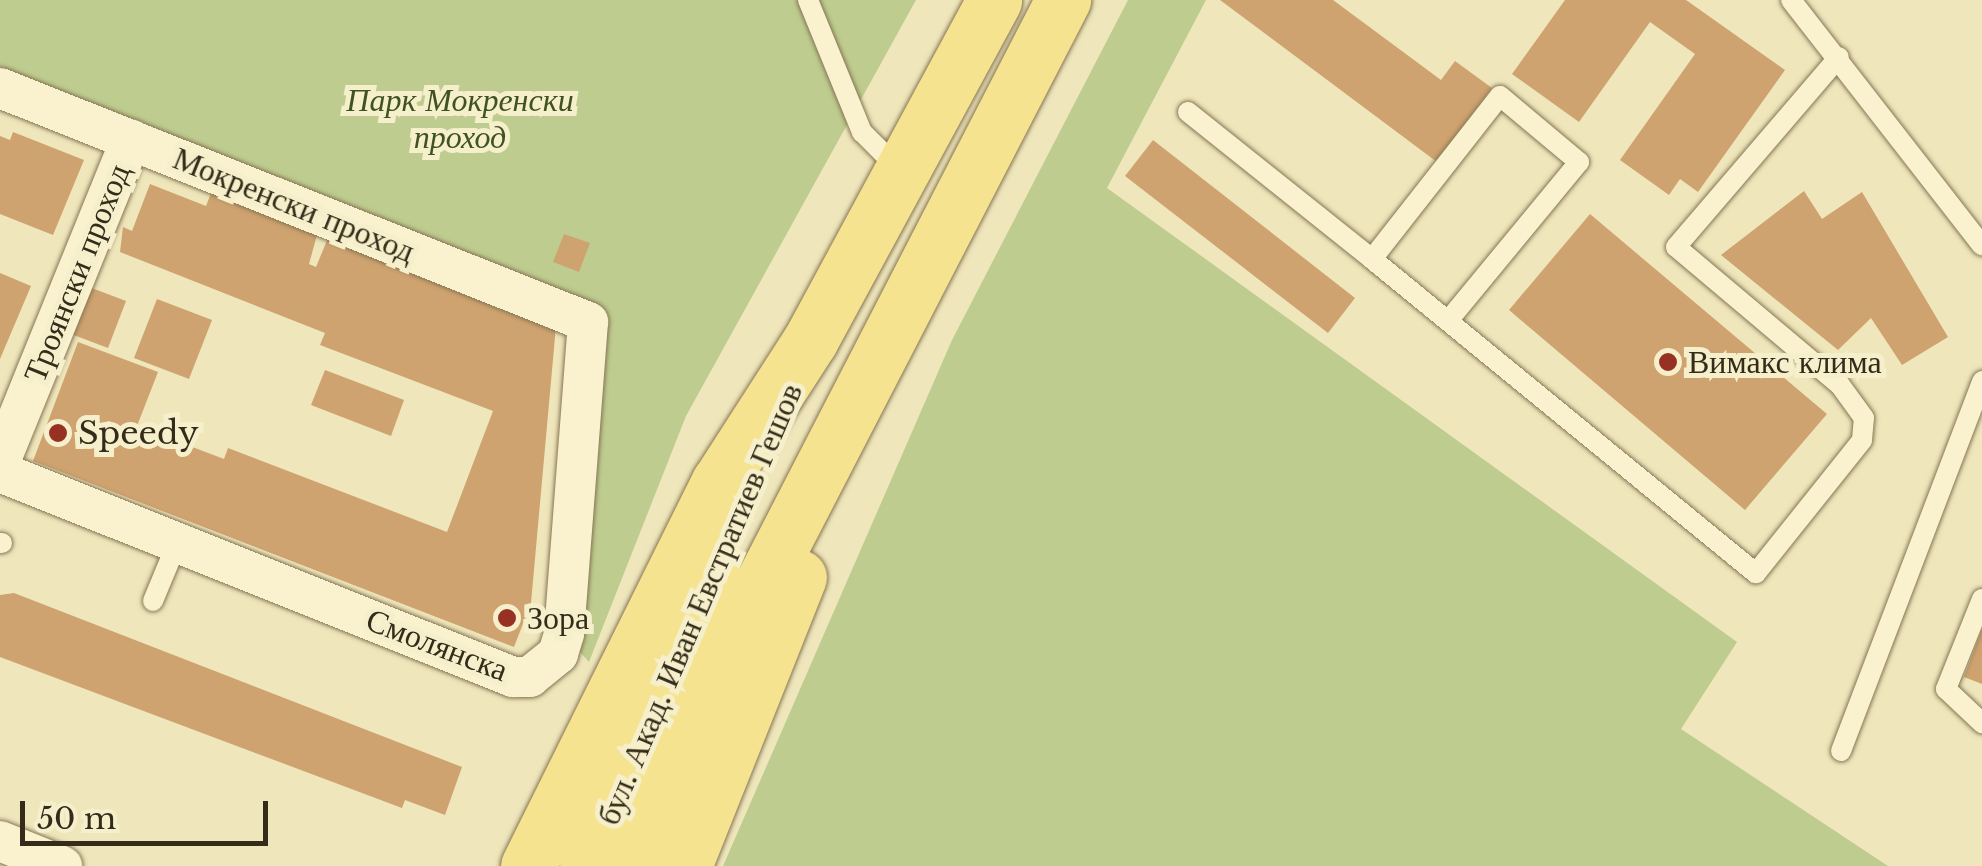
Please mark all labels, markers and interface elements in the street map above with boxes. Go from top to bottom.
park label: Парк Мокренски проход [346,82,574,157]
street label: Мокренски проход [168,139,420,271]
street label: Троянски проход [16,158,138,388]
place label: Вимакс клима [1688,343,1882,381]
marker: Вимакс клима [1657,351,1679,373]
street label: бул. Акад. Иван Евстратиев Гешов [589,377,811,831]
place label: Speedy [78,414,199,452]
marker: Speedy [47,422,69,444]
place label: Зора [527,599,589,637]
street label: Смолянска [361,600,513,690]
marker: Зора [496,607,518,629]
scale bar [25,781,272,843]
text: 50 m [37,800,116,837]

